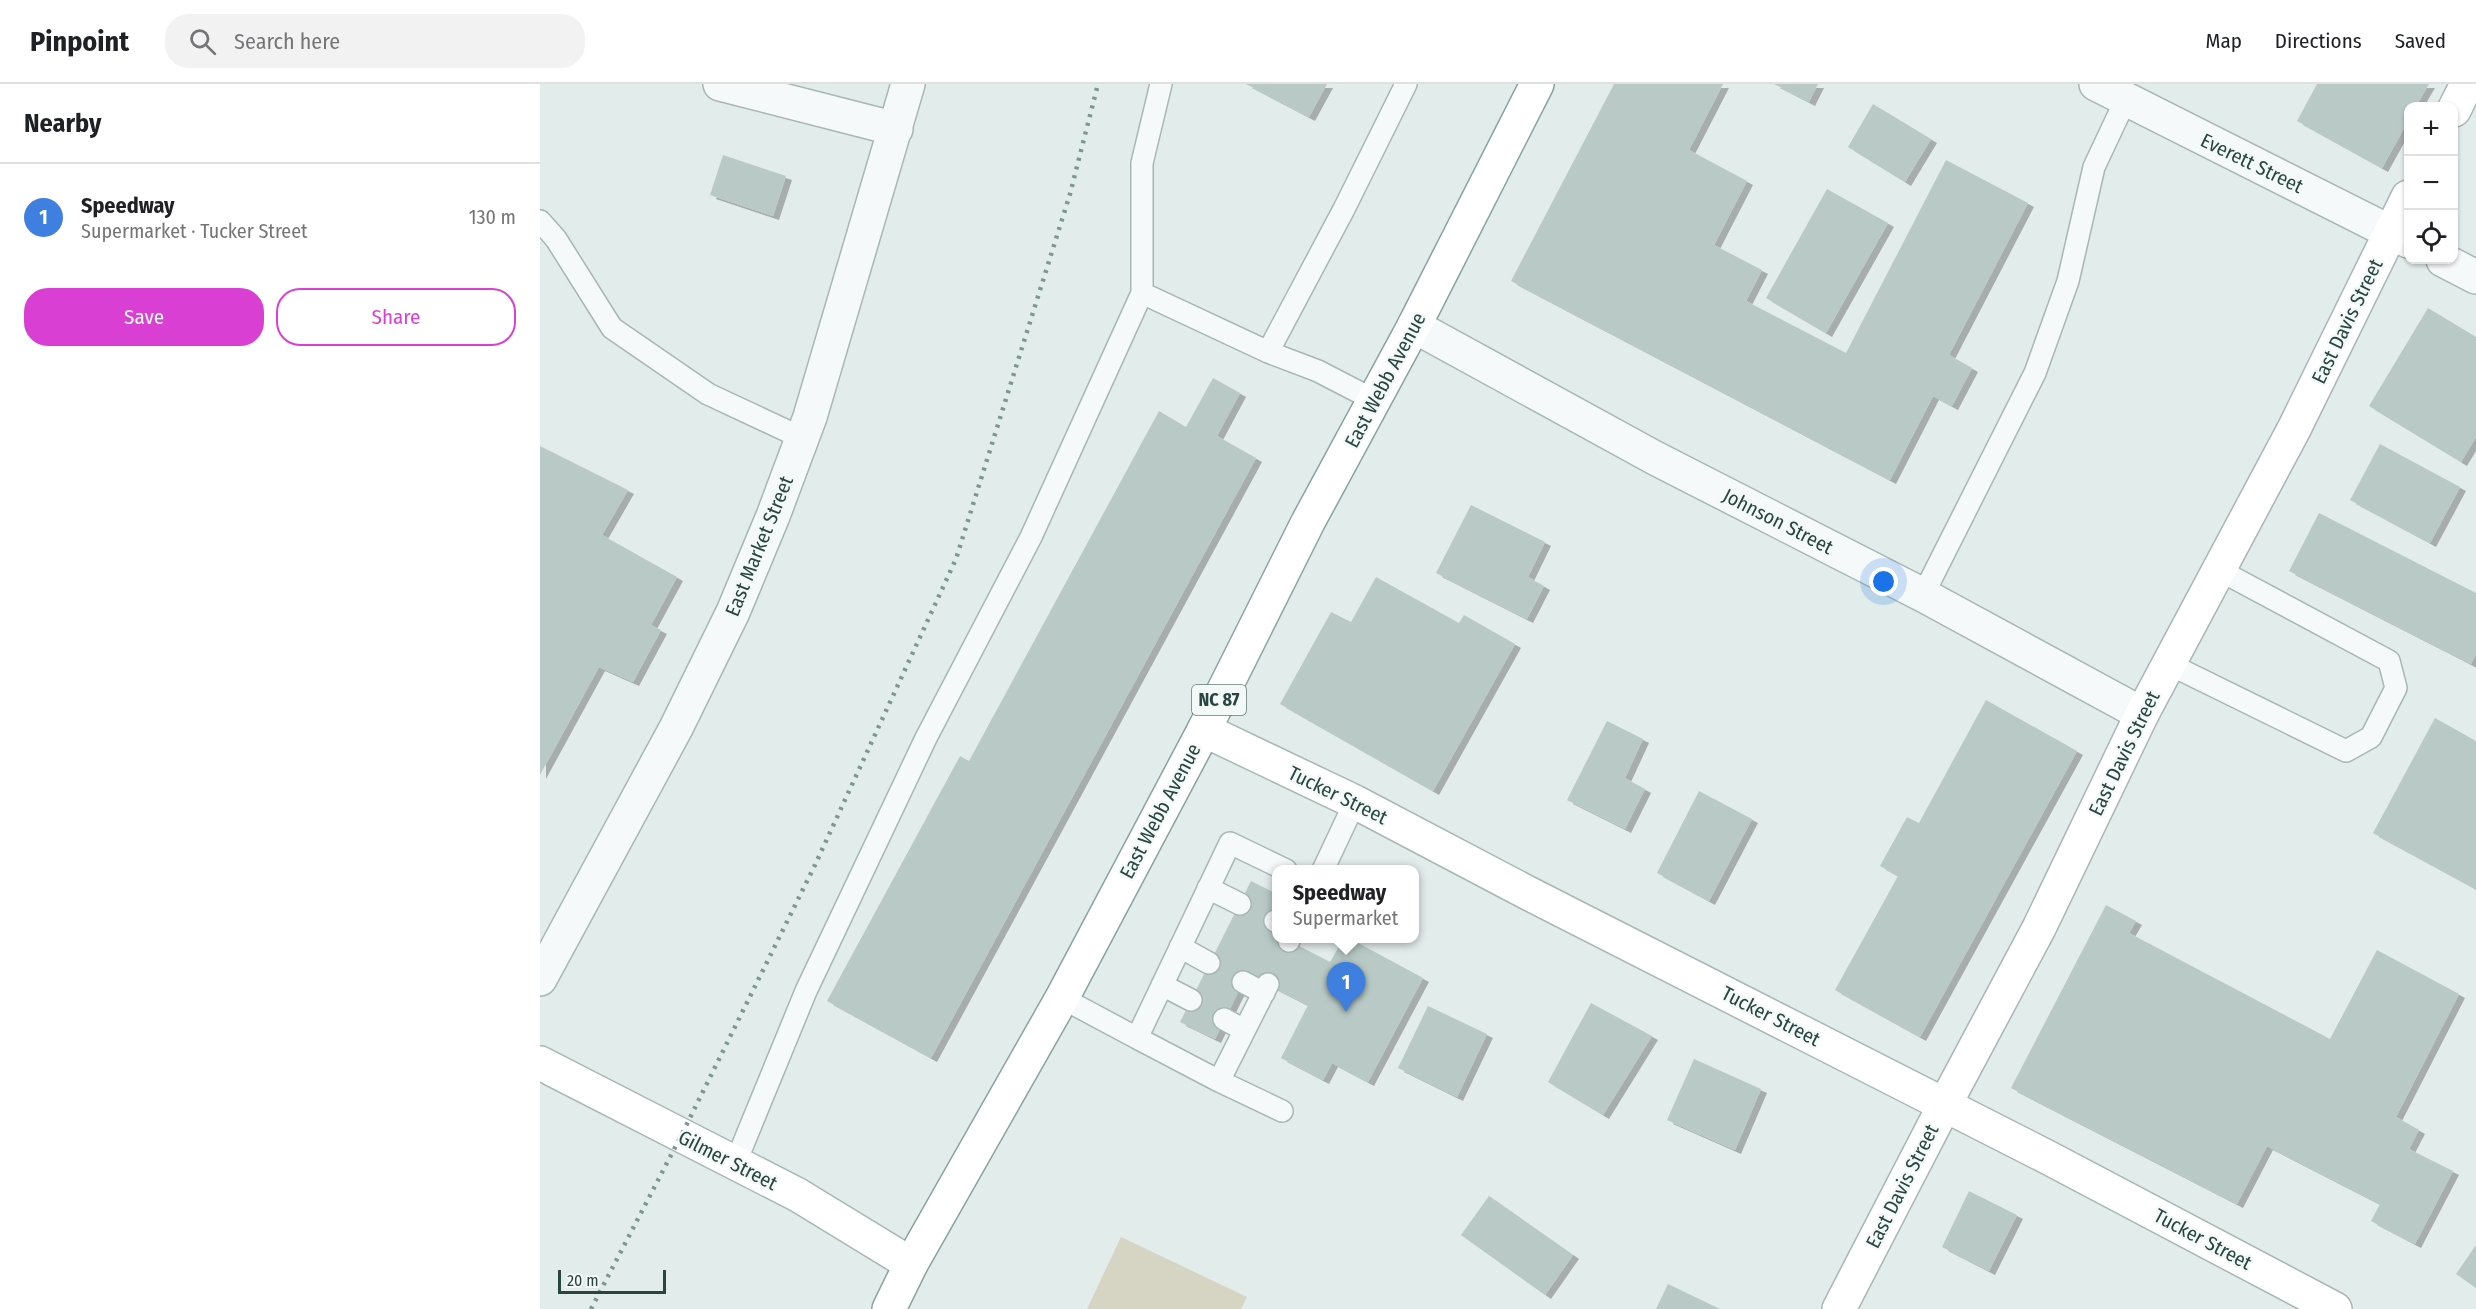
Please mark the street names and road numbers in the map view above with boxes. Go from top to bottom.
street label: Everett Street [2197,128,2308,198]
street label: East Davis Street [2306,254,2388,387]
street label: East Webb Avenue [1339,308,1431,452]
street label: East Market Street [720,472,798,620]
street label: Johnson Street [1719,483,1838,559]
road number: NC 87 [1192,685,1246,715]
street label: East Davis Street [2083,686,2165,819]
street label: East Webb Avenue [1114,739,1206,883]
street label: Tucker Street [1284,761,1392,830]
street label: Tucker Street [1718,981,1825,1051]
street label: East Davis Street [1860,1120,1944,1252]
street label: Gilmer Street [674,1125,782,1195]
street label: Tucker Street [2150,1203,2256,1275]

